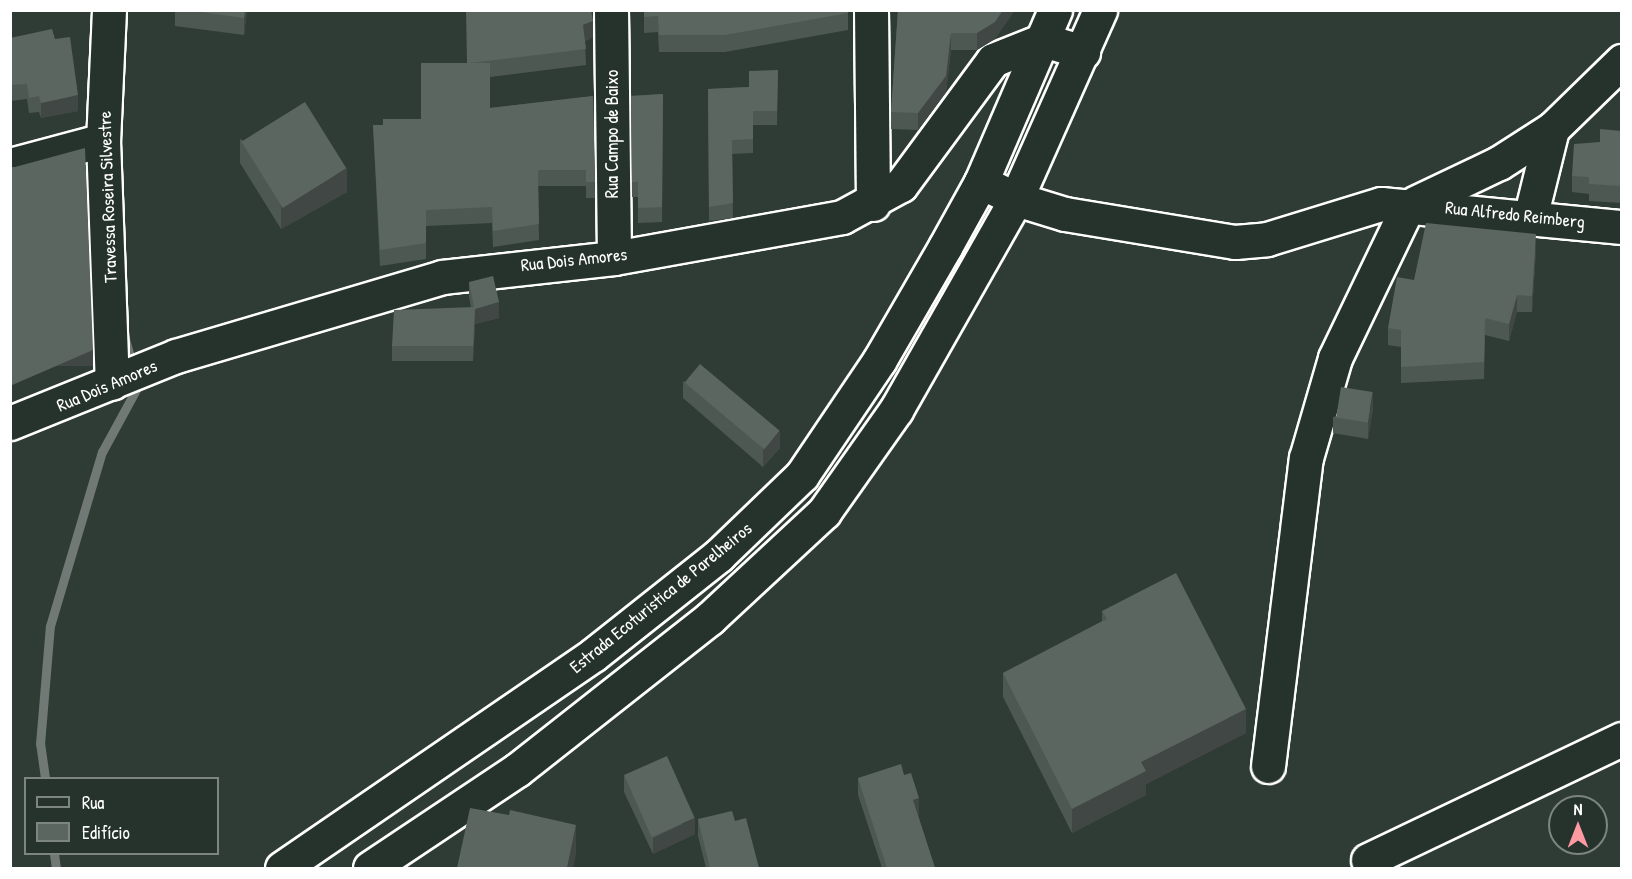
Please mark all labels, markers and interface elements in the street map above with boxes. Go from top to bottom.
street label: Rua Campo de Baixo [601,70,623,198]
street label: Travessa Roseira Silvestre [94,111,122,283]
street label: Rua Alfredo Reimberg [1444,197,1586,233]
street label: Rua Dois Amores [520,244,628,276]
street label: Rua Dois Amores [54,355,160,417]
street label: Estrada Ecoturistica de Parelheiros [566,518,756,678]
legend [24,777,219,855]
text: Rua [82,790,104,815]
north arrow [1548,795,1608,855]
text: N [1574,798,1582,820]
text: Edifício [82,820,130,845]

